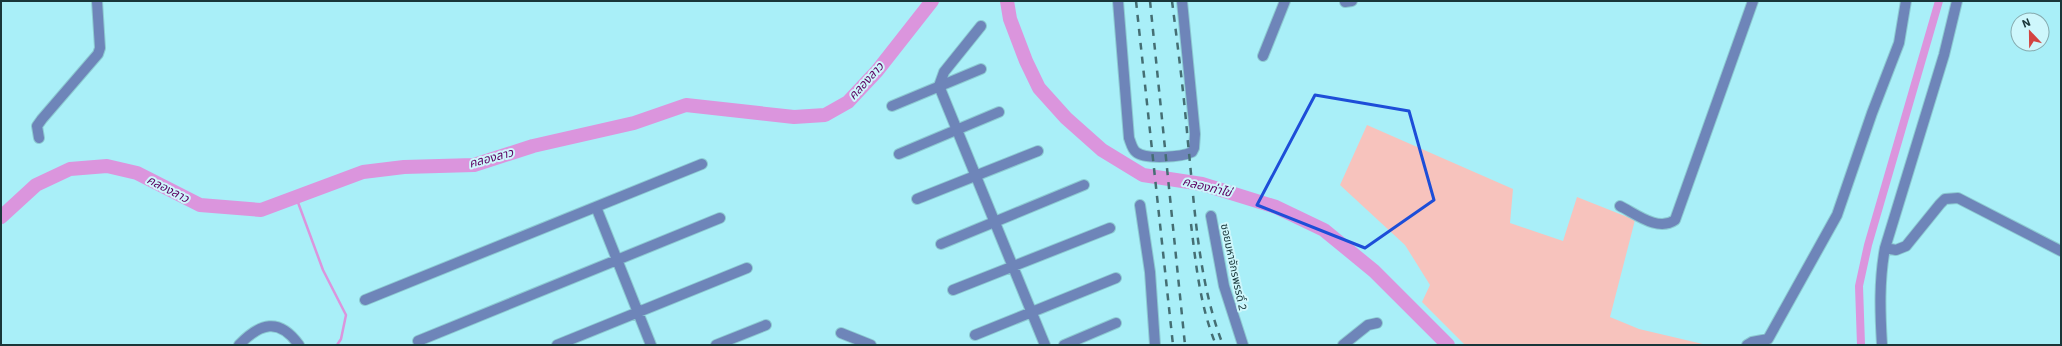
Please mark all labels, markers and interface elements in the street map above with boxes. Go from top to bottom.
north arrow [2010,12,2050,52]
text: N [2020,15,2033,31]
water label: คลองลาว [845,58,887,102]
water label: คลองลาว [467,144,516,171]
water label: คลองลาว [145,172,193,206]
water label: คลองท่าไข่ [1181,173,1235,200]
street label: ซอยมหาจักรพรรดิ์ 2 [1218,222,1250,312]

